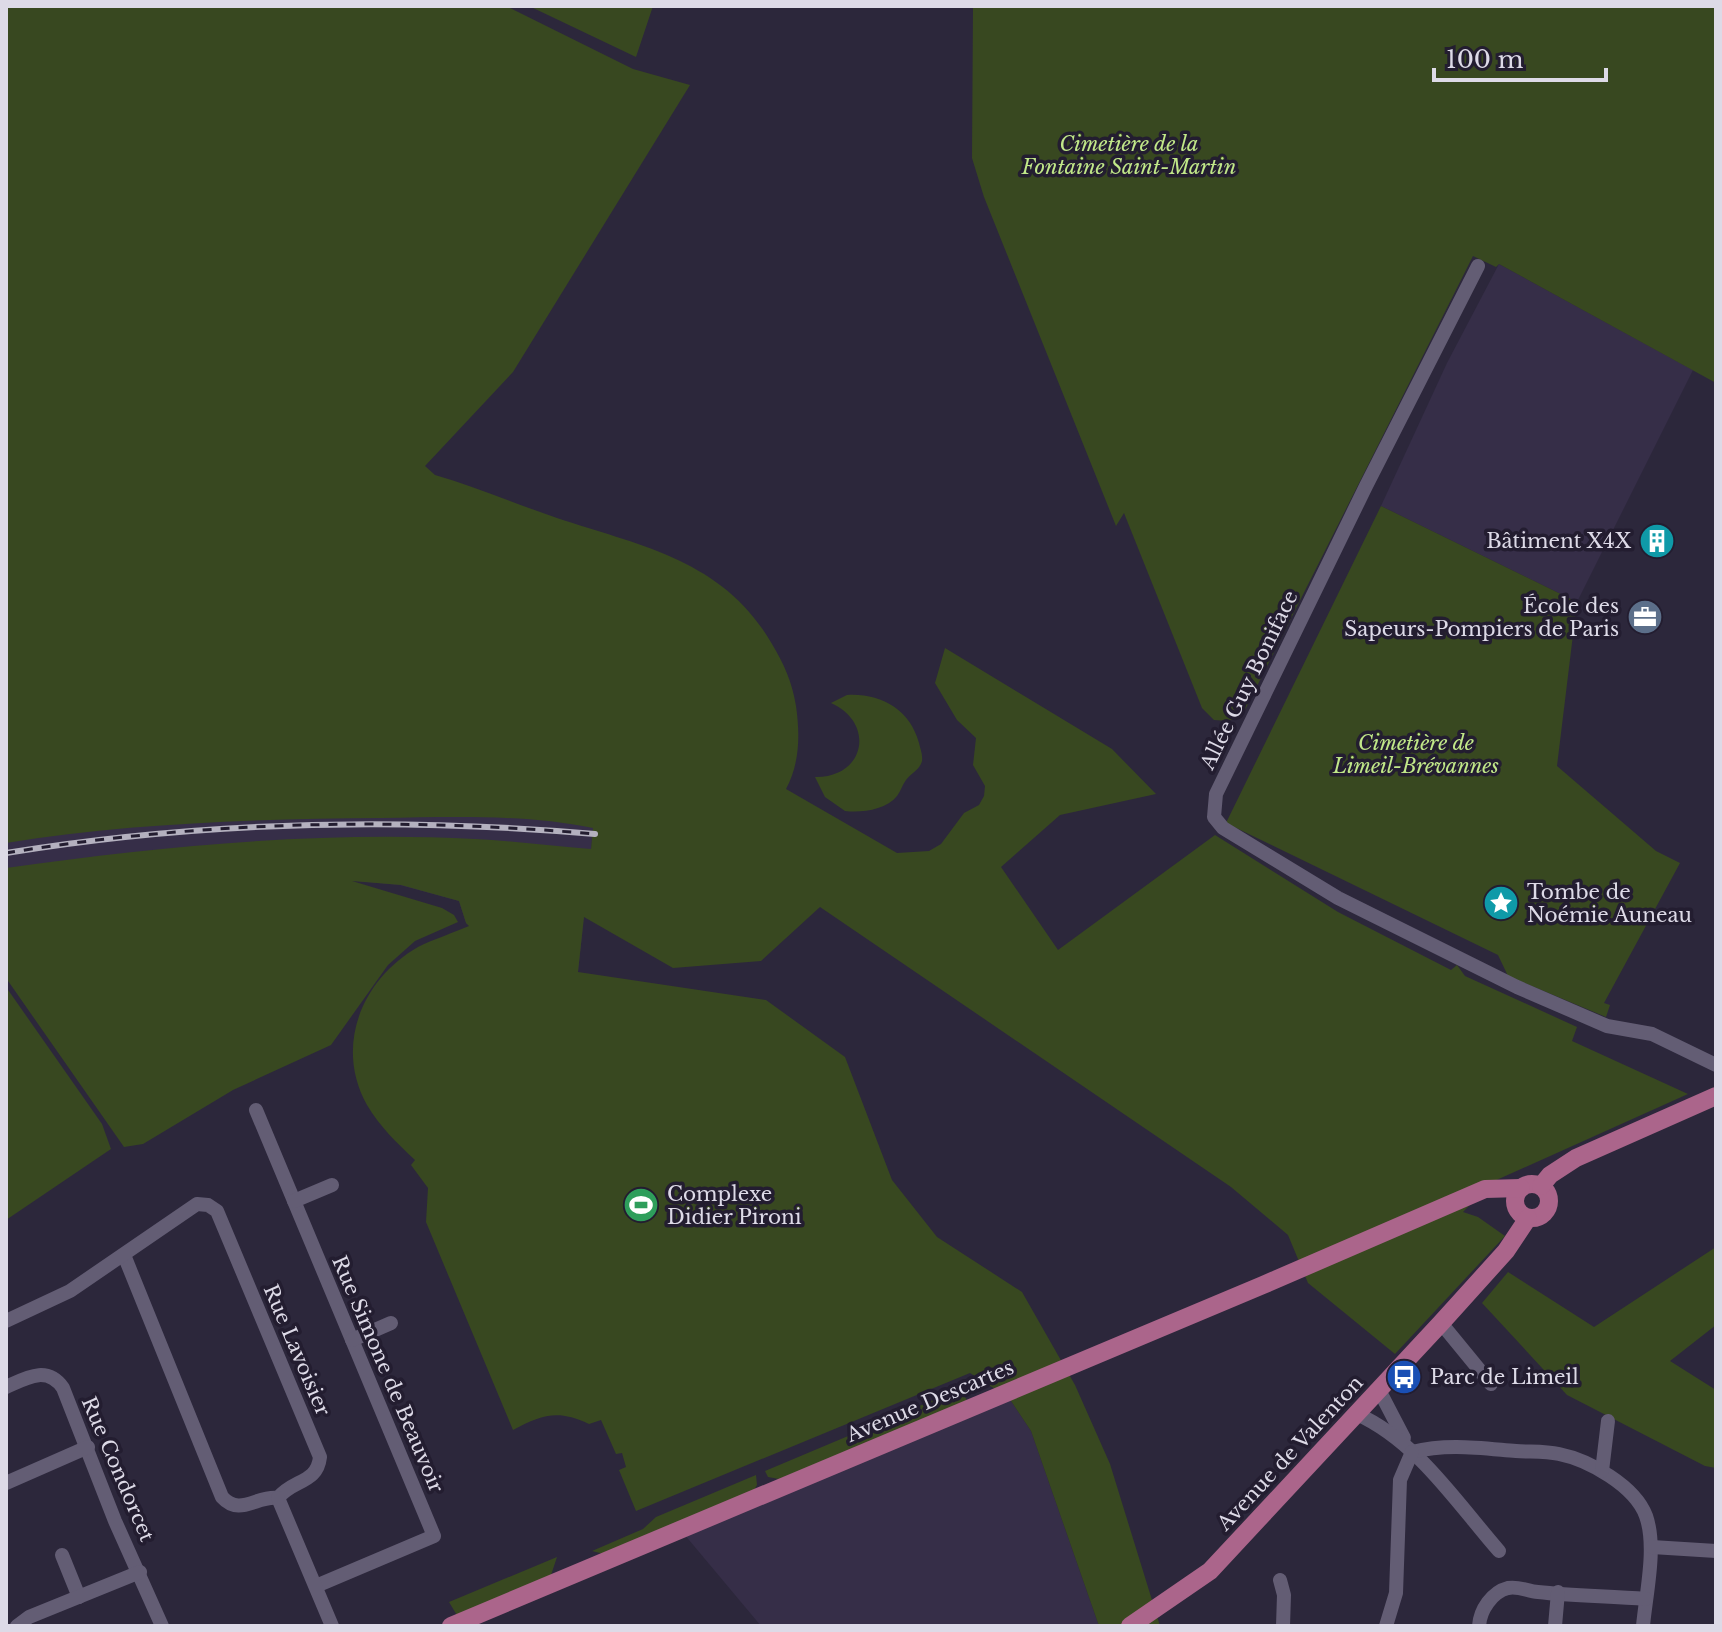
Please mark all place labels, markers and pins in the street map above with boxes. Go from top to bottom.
building icon: Bâtiment X4X [1638,522,1676,560]
place label: Bâtiment X4X [1486,529,1632,553]
place label: École des Sapeurs-Pompiers de Paris [1344,593,1619,641]
office icon: École des Sapeurs-Pompiers de Paris [1626,598,1664,636]
place label: Tombe de Noémie Auneau [1527,880,1692,927]
place icon: Tombe de Noémie Auneau [1482,884,1520,922]
place label: Complexe Didier Pironi [667,1182,802,1229]
sports icon: Complexe Didier Pironi [622,1186,660,1224]
bus stop icon: Parc de Limeil [1385,1358,1423,1396]
place label: Parc de Limeil [1430,1365,1579,1389]

